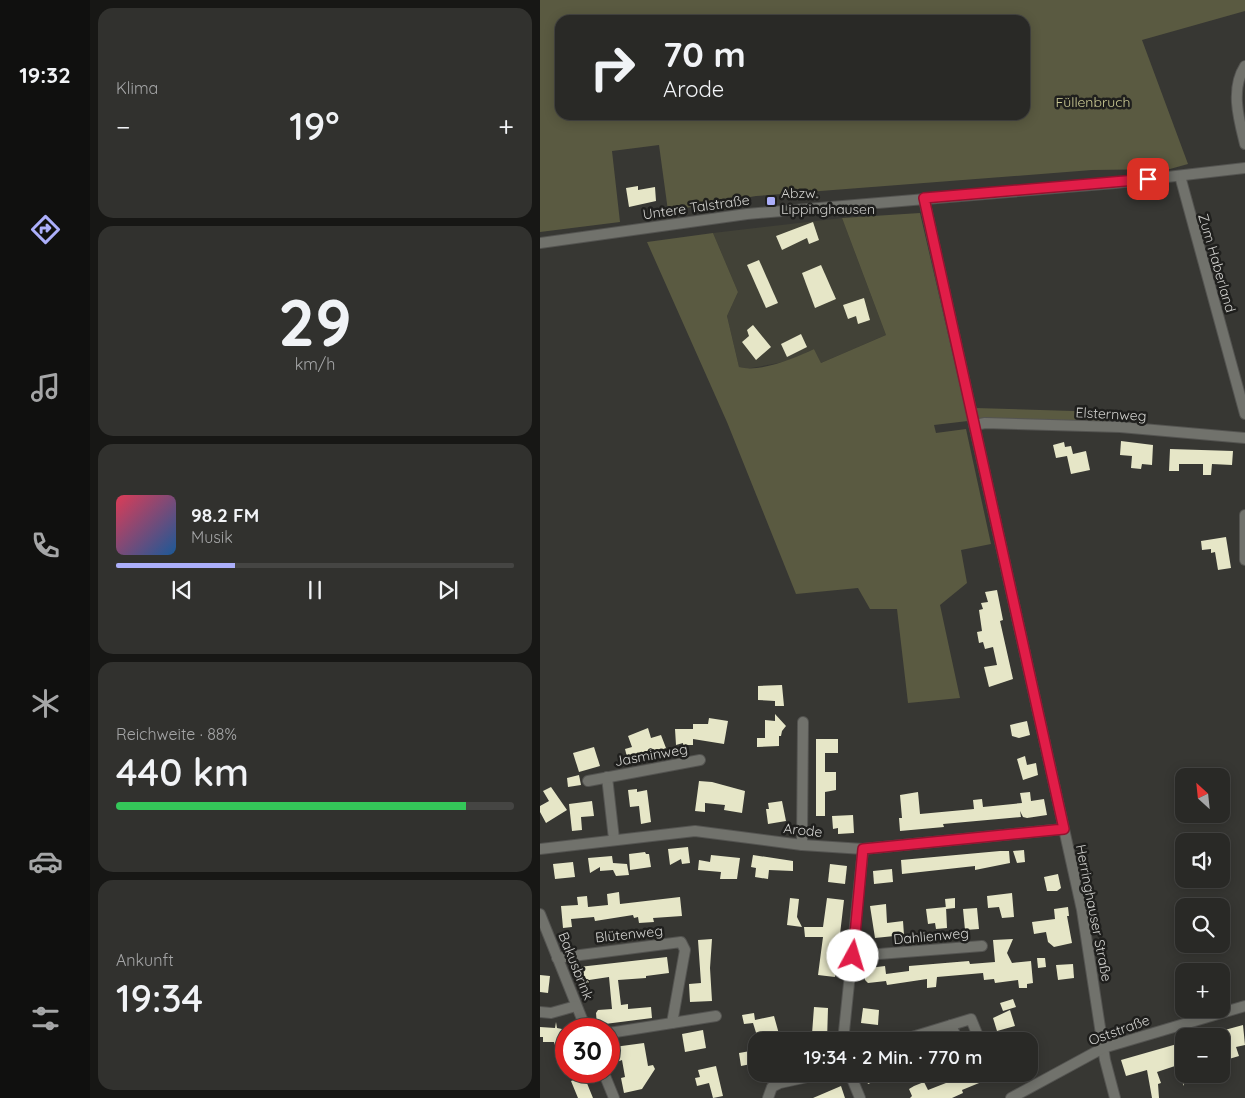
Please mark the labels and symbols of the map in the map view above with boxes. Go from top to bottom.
park label: Füllenbruch [1055,93,1131,111]
pin [1127,158,1169,200]
place label: Abzw. Lippinghausen [781,184,875,218]
street label: Untere Talstraße [641,191,751,223]
marker: Abzw. Lippinghausen [765,195,777,207]
street label: Zum Haberland [1194,211,1240,315]
street label: Elsternweg [1075,403,1147,425]
street label: Jasminweg [613,740,689,770]
north arrow [1175,768,1230,822]
street label: Arode [783,819,823,841]
street label: Herringhauser Straße [1072,843,1116,983]
street label: Blütenweg [594,921,664,947]
street label: Dahlienweg [892,924,970,948]
street label: Bakusbrink [554,929,598,1003]
position arrow [826,929,878,981]
street label: Oststraße [1086,1011,1152,1049]
speed limit sign: 30 [555,1018,620,1083]

